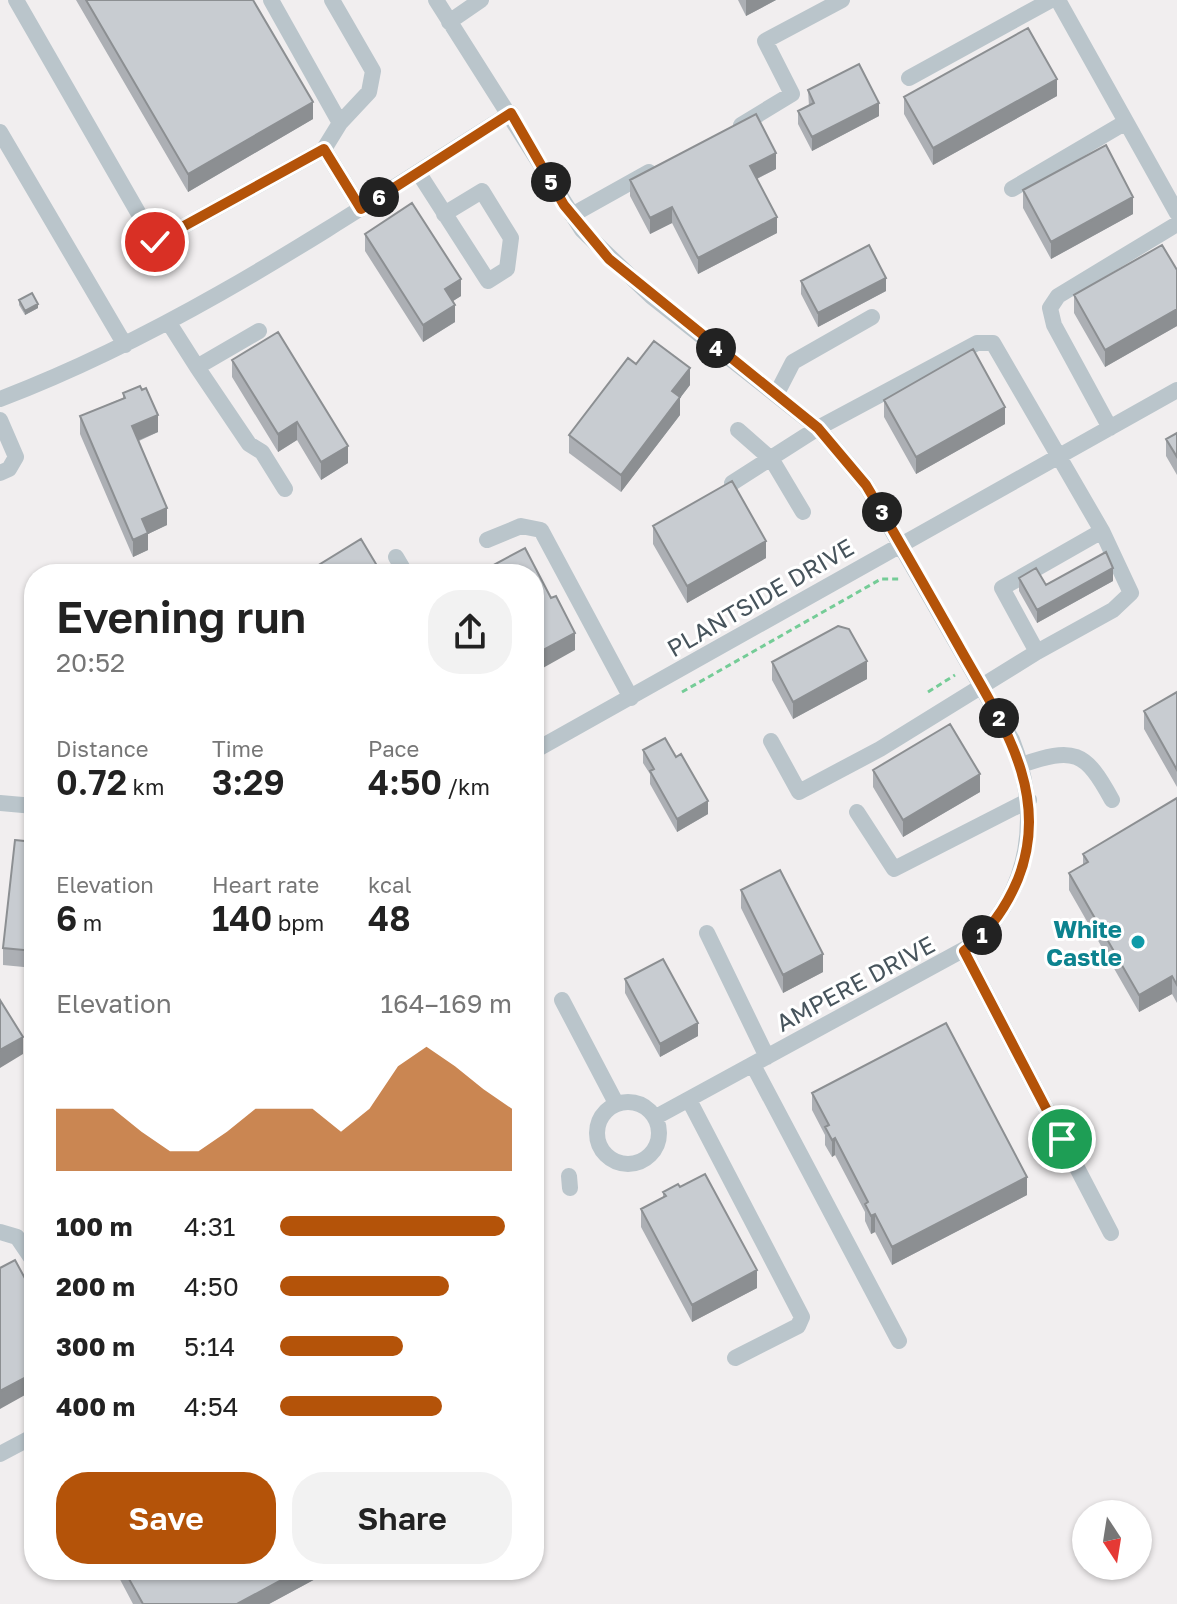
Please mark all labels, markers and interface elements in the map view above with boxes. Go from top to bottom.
pin: 5 [531,162,571,202]
text: 5 [544,168,558,195]
pin: 6 [359,177,399,217]
text: 6 [372,183,386,210]
pin [121,208,189,276]
icon: check [133,220,177,264]
pin: 4 [696,328,736,368]
text: 4 [709,334,723,361]
pin: 3 [862,492,902,532]
text: 3 [875,498,889,525]
street label: PLANTSIDE DRIVE [661,532,859,662]
text: Evening run [56,590,306,643]
button: share [428,590,512,674]
text: 20:52 [56,647,125,678]
pin: 2 [979,698,1019,738]
text: 2 [992,704,1006,731]
text: Distance [56,735,148,762]
text: Time [212,735,264,762]
text: Pace [368,735,419,762]
text: 0.72 [56,762,127,802]
text: 3:29 [212,762,285,802]
text: 4:50 [368,762,442,802]
text: km [127,773,164,800]
text: /km [442,773,490,800]
text: Elevation [56,871,154,898]
text: Heart rate [212,871,319,898]
text: kcal [368,871,411,898]
text: 6 [56,898,77,938]
text: 140 [212,898,272,938]
text: 48 [368,898,411,938]
text: m [77,909,102,936]
text: bpm [272,909,324,936]
place label: White Castle [1046,914,1122,971]
pin: 1 [962,915,1002,955]
text: 1 [976,921,988,948]
street label: AMPERE DRIVE [771,929,939,1037]
marker: White Castle [1129,933,1147,951]
text: Elevation [56,988,172,1019]
text: 164–169 m [380,988,512,1019]
pin [1028,1105,1096,1173]
icon: arrive [1040,1117,1084,1161]
text: 100 m [56,1211,132,1242]
text: 4:31 [184,1211,235,1242]
text: 200 m [56,1271,135,1302]
text: 4:50 [184,1271,239,1302]
text: 300 m [56,1331,135,1362]
text: 5:14 [184,1331,235,1362]
text: 400 m [56,1391,135,1422]
text: 4:54 [184,1391,239,1422]
button: Save [56,1472,276,1564]
button: Share [292,1472,512,1564]
north arrow [1072,1500,1152,1580]
map controls [1072,1500,1152,1580]

